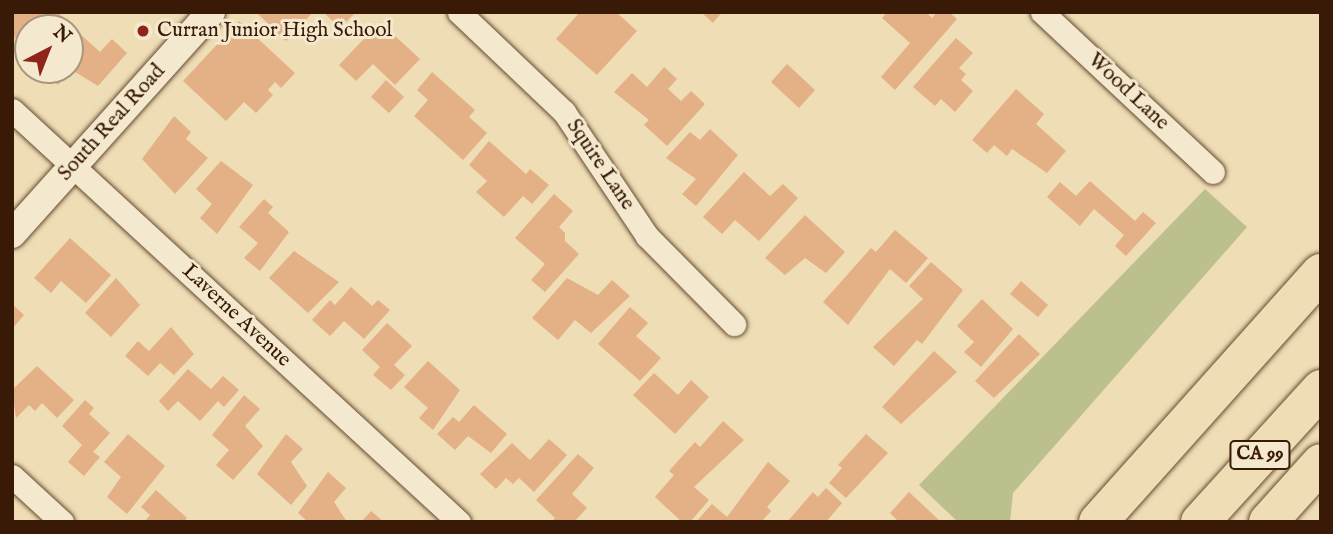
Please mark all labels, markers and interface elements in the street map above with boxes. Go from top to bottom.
north arrow [14,14,84,84]
place label: Curran Junior High School [157,18,392,44]
text: N [48,20,76,49]
marker: Curran Junior High School [135,23,151,39]
street label: Wood Lane [1082,48,1174,136]
street label: South Real Road [53,59,171,187]
street label: Squire Lane [560,115,640,215]
street label: Laverne Avenue [176,259,296,373]
road number: CA 99 [1228,440,1292,470]

